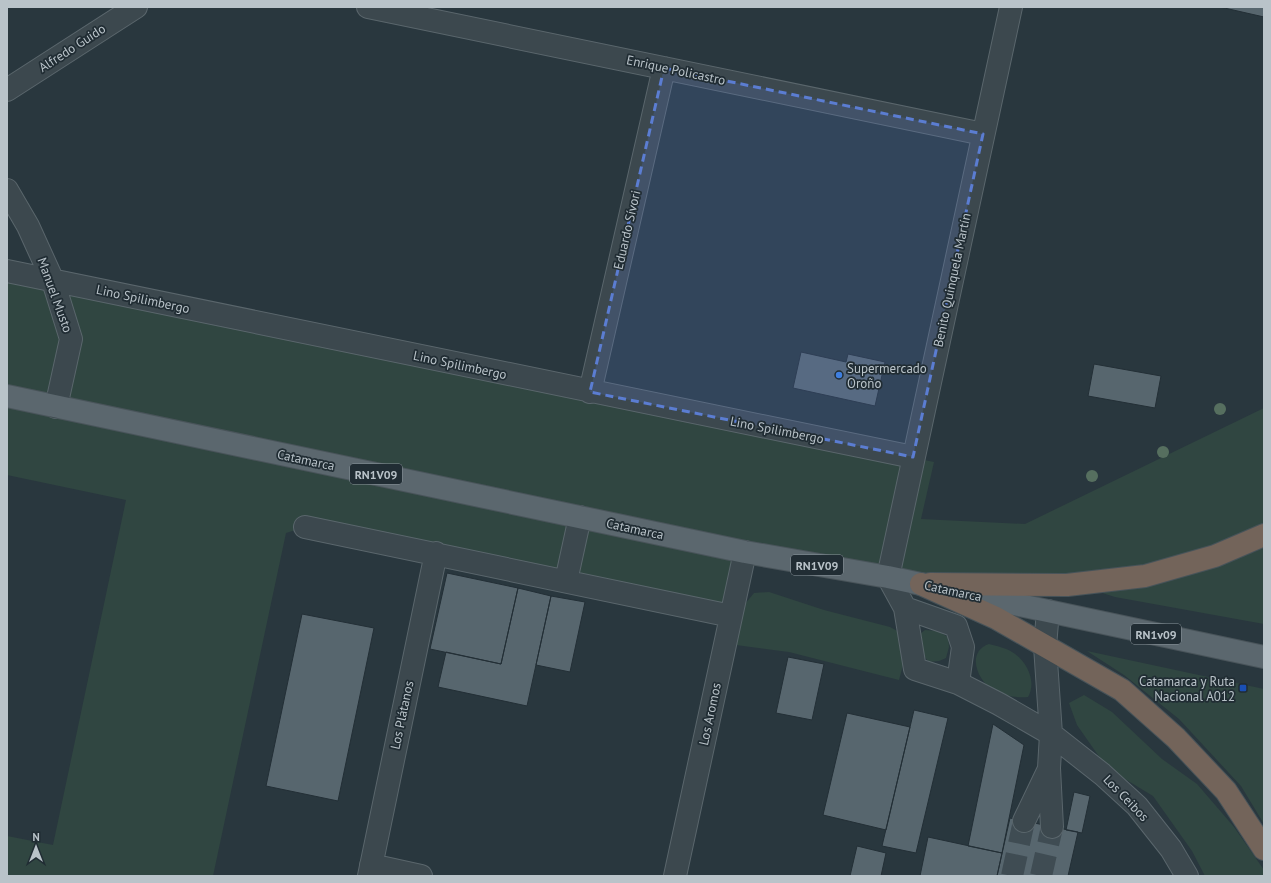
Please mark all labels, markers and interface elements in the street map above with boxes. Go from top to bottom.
street label: Alfredo Guido [35,20,109,76]
street label: Enrique Policastro [625,51,727,89]
street label: Eduardo Sívori [610,189,644,271]
street label: Benito Quinquela Martín [929,211,975,349]
street label: Manuel Musto [34,255,76,335]
street label: Lino Spilimbergo [95,281,191,317]
street label: Lino Spilimbergo [412,347,508,383]
place label: Supermercado Oroño [847,360,927,392]
marker: Supermercado Oroño [834,370,844,380]
street label: Lino Spilimbergo [729,413,825,447]
street label: Catamarca [276,446,336,474]
road number: RN1V09 [350,464,402,484]
street label: Catamarca [605,515,665,543]
road number: RN1V09 [791,555,843,575]
street label: Catamarca [923,577,983,605]
road number: RN1v09 [1131,624,1181,644]
place label: Catamarca y Ruta Nacional A012 [1139,673,1235,705]
street label: Los Plátanos [386,679,418,751]
street label: Los Aromos [695,681,725,747]
marker: Catamarca y Ruta Nacional A012 [1238,683,1248,693]
street label: Los Ceibos [1100,771,1152,825]
north arrow [16,827,56,867]
text: N [32,830,40,844]

